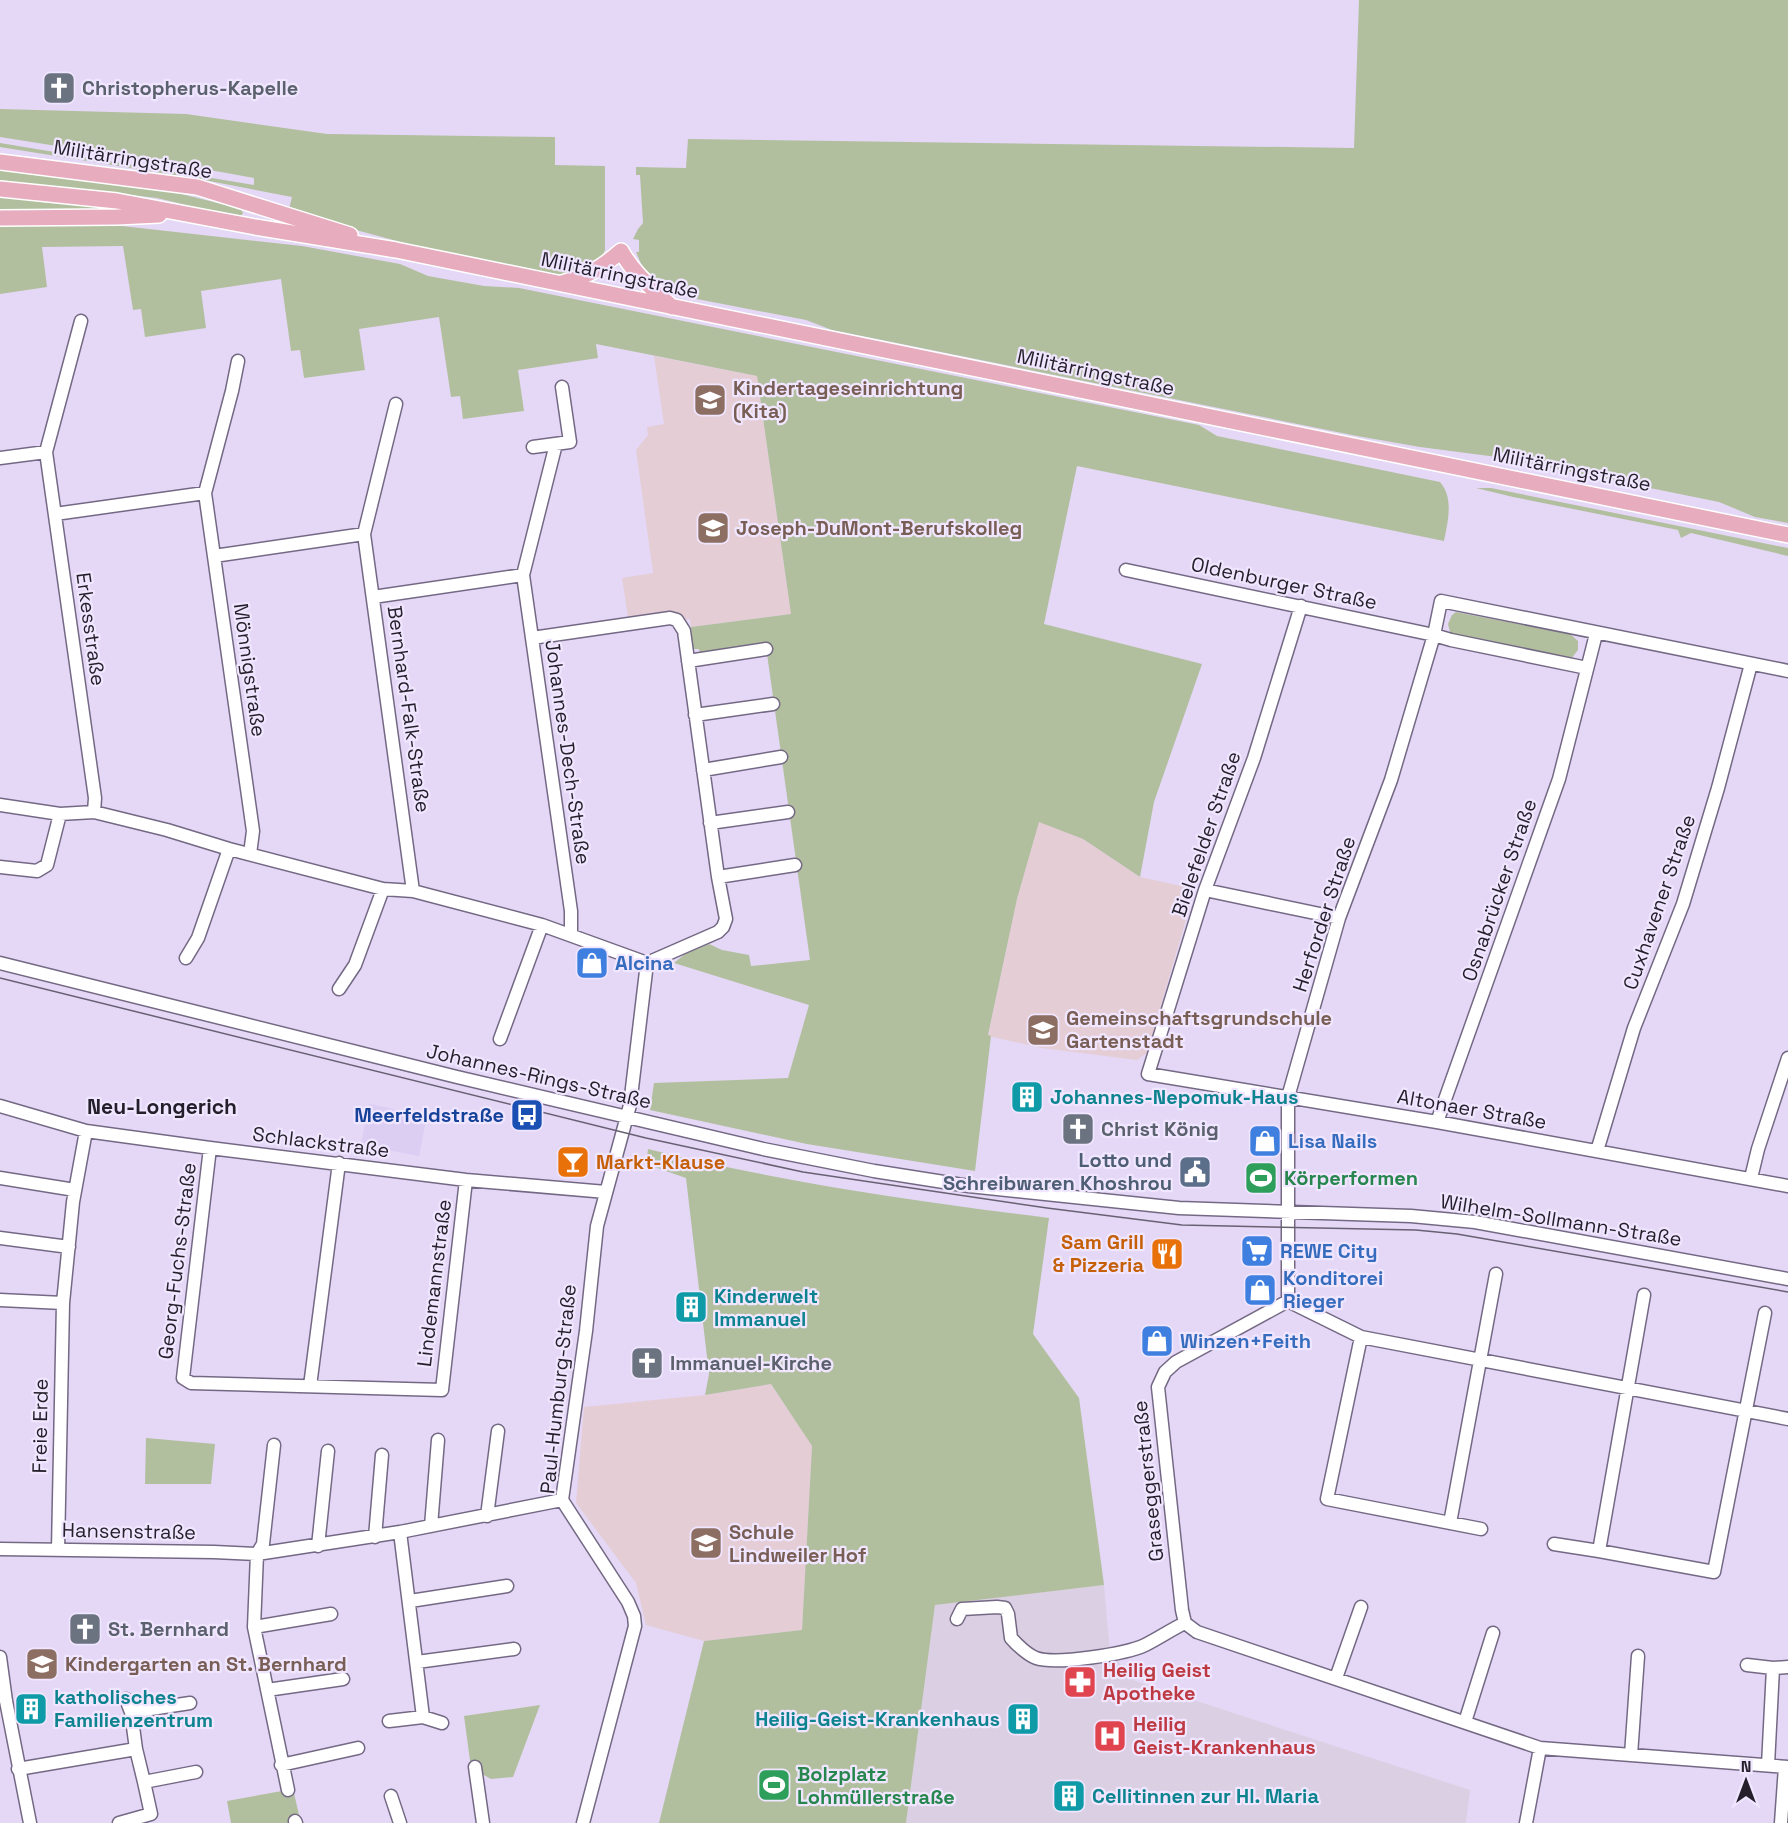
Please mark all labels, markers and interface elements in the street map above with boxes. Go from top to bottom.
church icon: Christopherus-Kapelle [41,70,77,106]
place label: Christopherus-Kapelle [82,75,298,101]
street label: Militärringstraße [52,134,214,184]
street label: Militärringstraße [539,246,701,304]
street label: Militärringstraße [1015,343,1177,401]
place label: Kindertageseinrichtung (Kita) [733,375,963,424]
school or university icon: Kindertageseinrichtung (Kita) [692,382,728,418]
street label: Militärringstraße [1491,441,1653,497]
school or university icon: Joseph-DuMont-Berufskolleg [695,510,731,546]
place label: Joseph-DuMont-Berufskolleg [736,515,1022,541]
street label: Oldenburger Straße [1189,551,1379,615]
street label: Erkesstraße [70,571,112,687]
street label: Mönnigstraße [228,602,272,738]
street label: Bernhard-Falk-Straße [382,604,436,814]
street label: Johannes-Dech-Straße [539,638,597,866]
street label: Bielefelder Straße [1165,748,1247,920]
street label: Osnabrücker Straße [1456,795,1542,985]
street label: Cuxhavener Straße [1617,811,1701,993]
street label: Herforder Straße [1287,833,1361,995]
shop icon: Alcina [574,945,610,981]
place label: Alcina [615,950,674,976]
place label: Gemeinschaftsgrundschule Gartenstadt [1066,1005,1332,1054]
school or university icon: Gemeinschaftsgrundschule Gartenstadt [1025,1012,1061,1048]
street label: Johannes-Rings-Straße [424,1037,654,1115]
building icon: Johannes-Nepomuk-Haus [1009,1079,1045,1115]
street label: Altonaer Straße [1395,1083,1549,1135]
place label: Johannes-Nepomuk-Haus [1050,1084,1298,1110]
district label: Neu-Longerich [87,1093,237,1120]
bus stop icon: Meerfeldstraße [509,1097,545,1133]
place label: Meerfeldstraße [354,1102,504,1128]
church icon: Christ König [1060,1111,1096,1147]
place label: Christ König [1101,1116,1219,1142]
street label: Schlackstraße [251,1121,391,1163]
shop icon: Lisa Nails [1247,1123,1283,1159]
place label: Lisa Nails [1288,1128,1377,1154]
bar icon: Markt-Klause [555,1144,591,1180]
place label: Lotto und Schreibwaren Khoshrou [943,1147,1172,1196]
place label: Markt-Klause [596,1149,725,1175]
public building icon: Lotto und Schreibwaren Khoshrou [1177,1154,1213,1190]
sports icon: Körperformen [1243,1160,1279,1196]
street label: Georg-Fuchs-Straße [152,1161,202,1361]
place label: Körperformen [1284,1165,1418,1191]
street label: Wilhelm-Sollmann-Straße [1439,1188,1683,1252]
street label: Lindemannstraße [411,1198,457,1368]
place label: Sam Grill & Pizzeria [1053,1229,1144,1278]
supermarket icon: REWE City [1239,1233,1275,1269]
restaurant icon: Sam Grill & Pizzeria [1149,1236,1185,1272]
place label: REWE City [1280,1238,1377,1264]
place label: Konditorei Rieger [1283,1265,1383,1314]
shop icon: Konditorei Rieger [1242,1272,1278,1308]
street label: Paul-Humburg-Straße [534,1283,582,1495]
place label: Kinderwelt Immanuel [714,1283,818,1332]
building icon: Kinderwelt Immanuel [673,1289,709,1325]
shop icon: Winzen+Feith [1139,1323,1175,1359]
place label: Winzen+Feith [1180,1328,1311,1354]
church icon: Immanuel-Kirche [629,1345,665,1381]
place label: Immanuel-Kirche [670,1350,832,1376]
street label: Freie Erde [26,1378,54,1474]
street label: Graseggerstraße [1127,1399,1169,1563]
street label: Hansenstraße [62,1517,196,1545]
place label: Schule Lindweiler Hof [729,1519,867,1568]
school or university icon: Schule Lindweiler Hof [688,1525,724,1561]
church icon: St. Bernhard [67,1611,103,1647]
place label: St. Bernhard [108,1616,229,1642]
school or university icon: Kindergarten an St. Bernhard [24,1646,60,1682]
place label: Kindergarten an St. Bernhard [65,1651,347,1677]
place label: Heilig Geist Apotheke [1103,1657,1211,1706]
pharmacy icon: Heilig Geist Apotheke [1062,1664,1098,1700]
place label: katholisches Familienzentrum [54,1684,213,1733]
building icon: katholisches Familienzentrum [13,1691,49,1727]
building icon: Heilig-Geist-Krankenhaus [1005,1701,1041,1737]
place label: Heilig-Geist-Krankenhaus [755,1706,1000,1732]
place label: Heilig Geist-Krankenhaus [1133,1711,1316,1760]
hospital icon: Heilig Geist-Krankenhaus [1092,1718,1128,1754]
north arrow [1716,1751,1776,1811]
text: N [1741,1756,1751,1777]
place label: Bolzplatz Lohmüllerstraße [797,1761,955,1810]
sports icon: Bolzplatz Lohmüllerstraße [756,1767,792,1803]
building icon: Cellitinnen zur Hl. Maria [1051,1778,1087,1814]
place label: Cellitinnen zur Hl. Maria [1092,1783,1319,1809]

